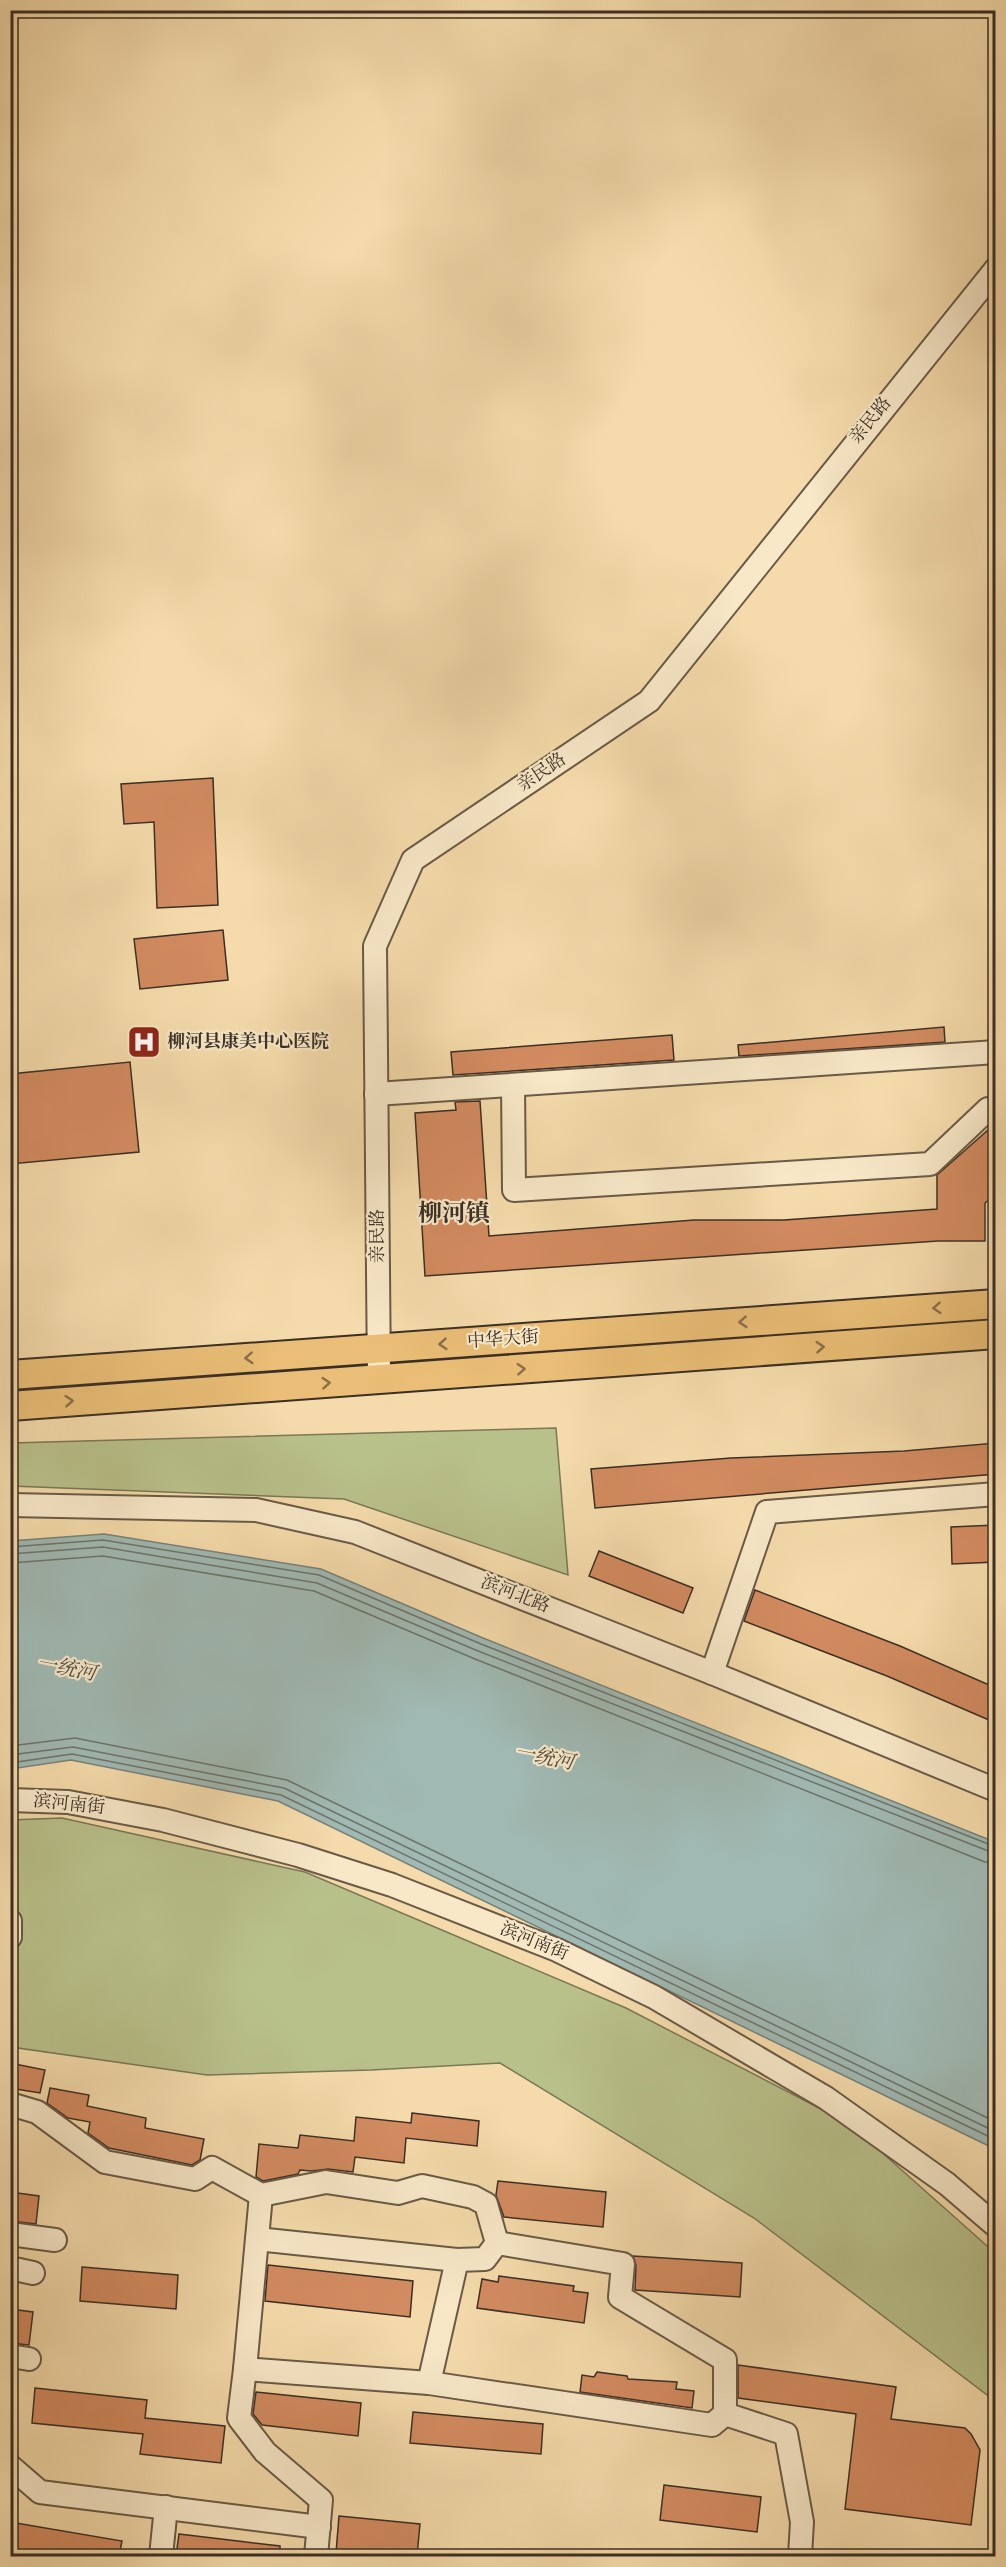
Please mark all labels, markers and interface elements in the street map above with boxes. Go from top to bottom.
street label: 亲民路 [845,393,897,449]
street label: 亲民路 [513,748,571,798]
hospital icon: 柳河县康美中心医院 [126,1024,162,1060]
place label: 柳河县康美中心医院 [167,1031,329,1054]
district label: 柳河镇 [418,1199,490,1230]
street label: 亲民路 [367,1209,390,1263]
one-way arrow [933,1301,942,1314]
one-way arrow [738,1315,747,1328]
street label: 中华大街 [466,1326,540,1354]
one-way arrow [439,1337,448,1350]
one-way arrow [815,1341,824,1354]
one-way arrow [244,1351,253,1364]
one-way arrow [516,1362,525,1375]
one-way arrow [322,1377,331,1390]
one-way arrow [64,1395,73,1408]
street label: 滨河北路 [477,1571,553,1619]
water label: 一统河 [34,1651,101,1688]
water label: 一统河 [512,1740,579,1777]
street label: 滨河南街 [32,1790,106,1820]
street label: 滨河南街 [496,1918,572,1966]

